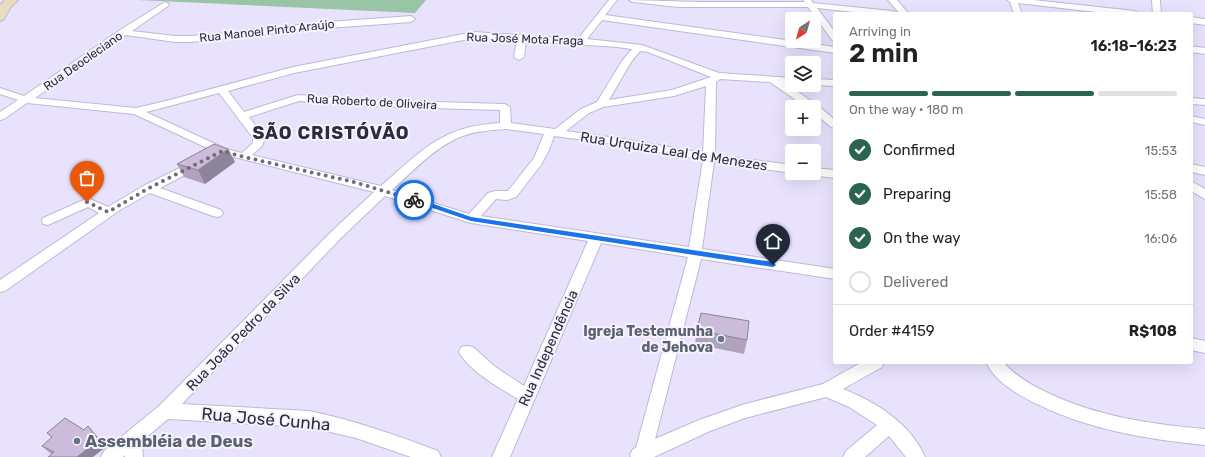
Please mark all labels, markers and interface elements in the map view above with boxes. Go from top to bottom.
north arrow [785,12,821,48]
map controls [785,12,821,180]
street label: Rua Manoel Pinto Araújo [199,17,335,45]
text: Arriving in [849,24,911,39]
street label: Rua Deocleciano [41,29,125,93]
street label: Rua José Mota Fraga [466,30,584,48]
text: 16:18–16:23 [1091,37,1177,55]
text: 2 min [849,38,918,69]
button: layers [785,56,821,92]
street label: Rua Roberto de Oliveira [307,92,437,112]
button: + [785,100,821,136]
text: On the way · 180 m [849,102,963,117]
district label: SÃO CRISTÓVÃO [252,122,410,144]
street label: Rua Urquiza Leal de Menezes [579,128,769,175]
icon: check [849,139,871,161]
text: Confirmed [883,141,955,159]
text: 15:53 [1145,143,1177,158]
button: − [785,144,821,180]
pin [70,161,104,202]
icon: bag [76,167,98,189]
courier [394,180,434,220]
icon: check [849,183,871,205]
text: Preparing [883,185,951,203]
text: 15:58 [1144,187,1177,202]
icon: bike [403,189,425,211]
pin [756,224,790,265]
icon: check [849,227,871,249]
text: On the way [883,229,961,247]
icon: home [762,230,784,252]
text: 16:06 [1144,231,1177,246]
street label: Rua João Pedro da Silva [183,270,304,395]
text: Delivered [883,273,948,291]
street label: Rua Independência [515,287,582,409]
text: Order #4159 [849,322,935,340]
text: R$108 [1129,322,1177,340]
place label: Igreja Testemunha de Jehova [583,323,713,356]
marker: Igreja Testemunha de Jehova [716,334,726,344]
street label: Rua José Cunha [201,403,331,435]
place label: Assembléia de Deus [85,431,253,451]
marker: Assembléia de Deus [72,436,82,446]

